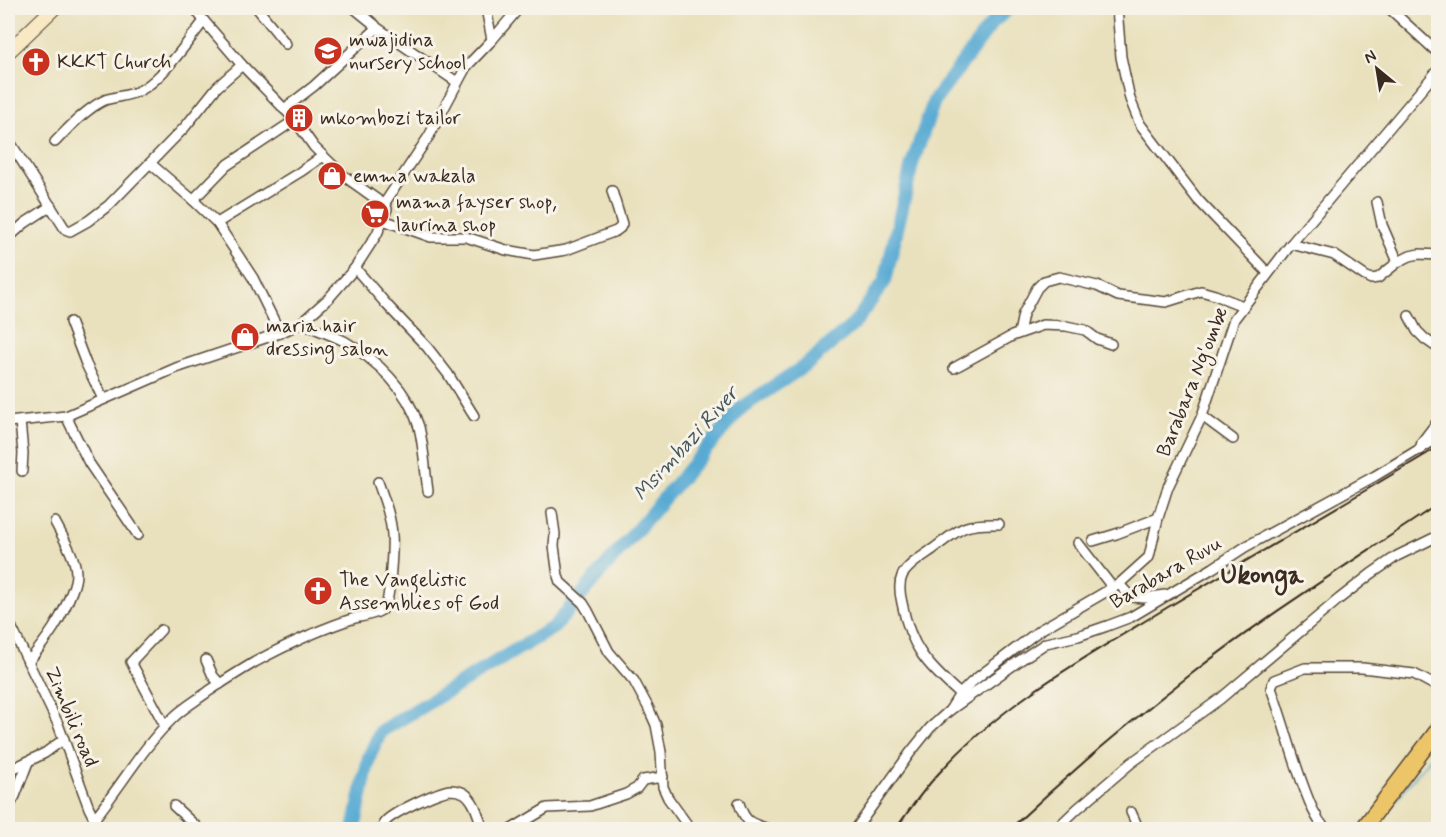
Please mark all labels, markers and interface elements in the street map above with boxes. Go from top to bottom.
place label: mwajidina nursery school [349,27,467,77]
school or university icon: mwajidina nursery school [312,35,344,67]
north arrow [1347,39,1407,99]
church icon: KKKT Church [20,46,52,78]
text: N [1360,46,1380,69]
place label: KKKT Church [57,49,171,76]
building icon: mkombozi tailor [283,102,315,134]
place label: mkombozi tailor [320,105,461,132]
shop icon: emma wakala [316,160,348,192]
place label: emma wakala [353,163,476,190]
place label: mama fayser shop, laurina shop [396,189,557,239]
supermarket icon: mama fayser shop, laurina shop [359,198,391,230]
street label: Barabara Ng'ombe [1151,303,1236,461]
place label: maria hair dressing salon [266,313,388,364]
shop icon: maria hair dressing salon [229,321,261,353]
water label: Msimbazi River [627,378,747,507]
street label: Barabara Ruvu [1105,530,1227,616]
district label: Ukonga [1221,559,1305,596]
place label: The Vangelistic Assemblies of God [339,567,499,617]
church icon: The Vangelistic Assemblies of God [302,575,334,607]
street label: Zimbili road [38,663,104,771]

